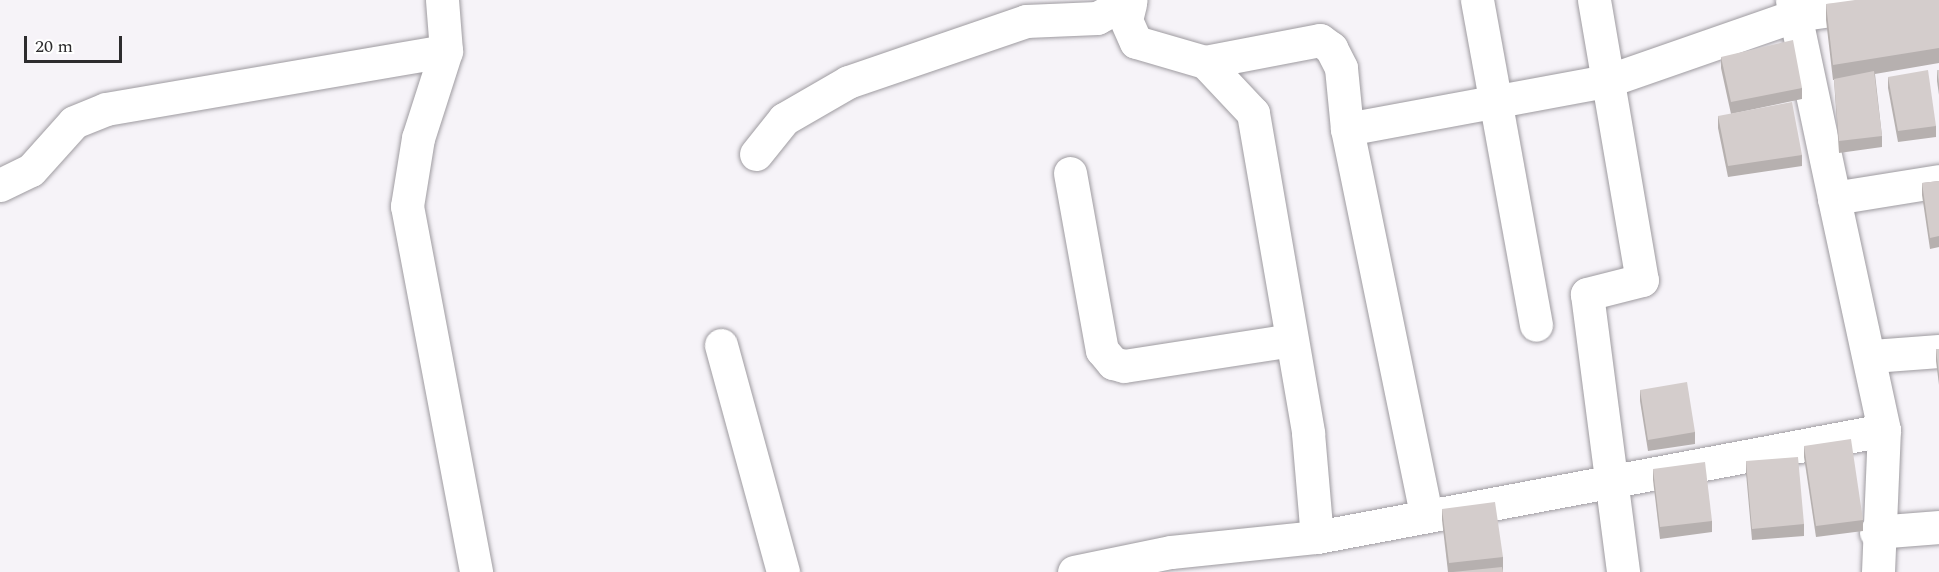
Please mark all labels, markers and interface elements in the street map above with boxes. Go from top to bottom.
scale bar [27,24,124,62]
text: 20 m [35,33,73,60]

